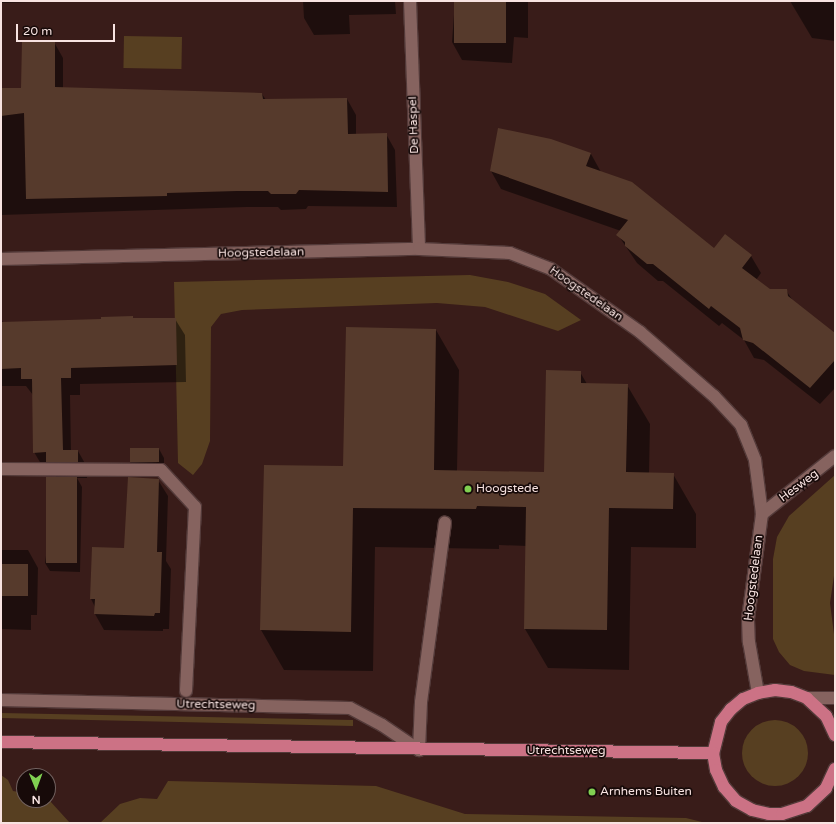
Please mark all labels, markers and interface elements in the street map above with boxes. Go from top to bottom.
scale bar [18,16,117,42]
text: 20 m [23,24,52,38]
street label: De Haspel [406,96,422,154]
street label: Hoogstedelaan [218,245,304,261]
street label: Hoogstedelaan [547,263,625,325]
street label: Hesweg [777,467,821,505]
place label: Hoogstede [476,482,538,496]
marker: Hoogstede [463,484,473,494]
street label: Hoogstedelaan [742,534,766,622]
street label: Utrechtseweg [176,697,256,713]
street label: Utrechtseweg [526,744,606,758]
north arrow [16,768,56,808]
place label: Arnhems Buiten [600,785,692,799]
marker: Arnhems Buiten [587,787,597,797]
text: N [32,793,41,806]

